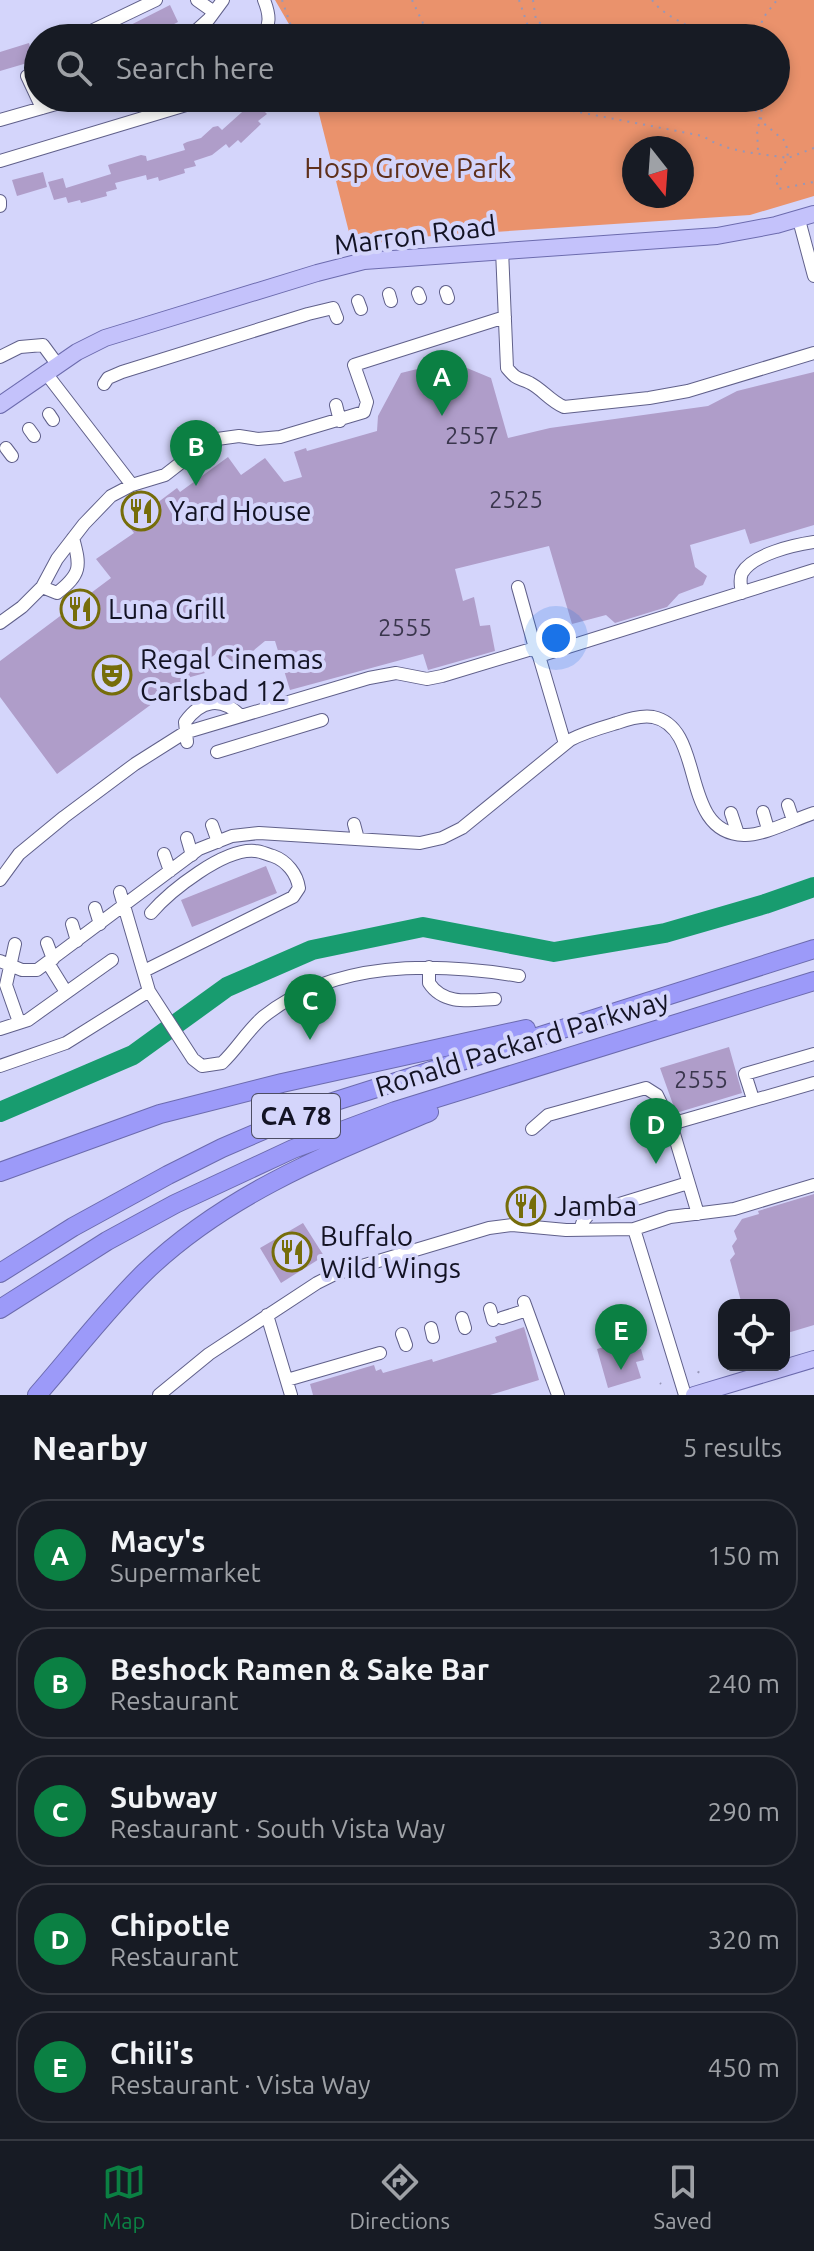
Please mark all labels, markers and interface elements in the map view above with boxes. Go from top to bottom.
search box [24,24,790,112]
icon: search [52,46,96,90]
text: Search here [116,51,275,85]
north arrow [622,136,694,208]
park label: Hosp Grove Park [304,152,512,183]
street label: Marron Road [332,209,498,260]
pin: A [416,350,468,416]
pin: B [170,420,222,486]
house number: 2557 [445,422,499,449]
house number: 2525 [489,486,543,513]
restaurant icon: Yard House [120,490,162,532]
place label: Yard House [169,495,312,526]
restaurant icon: Luna Grill [59,588,101,630]
place label: Luna Grill [108,593,226,624]
house number: 2555 [378,614,432,641]
your location [536,618,576,658]
place label: Regal Cinemas Carlsbad 12 [140,643,323,706]
theatre icon: Regal Cinemas Carlsbad 12 [91,654,133,696]
pin: C [284,974,336,1040]
street label: Ronald Packard Parkway [371,983,672,1102]
house number: 2555 [674,1066,728,1093]
road number: CA 78 [252,1094,340,1138]
pin: D [630,1098,682,1164]
restaurant icon: Jamba [505,1185,547,1227]
place label: Jamba [554,1190,637,1221]
place label: Buffalo Wild Wings [320,1220,461,1283]
restaurant icon: Buffalo Wild Wings [271,1231,313,1273]
map controls [718,1299,790,1371]
button: locate [718,1299,790,1371]
pin: E [595,1304,647,1370]
text: Nearby [32,1428,147,1466]
text: 5 results [683,1433,782,1462]
text: Macy's [110,1524,205,1558]
text: A [51,1541,69,1570]
text: 150 m [708,1541,780,1570]
text: Supermarket [110,1558,261,1587]
text: Beshock Ramen & Sake Bar [110,1652,489,1686]
text: B [51,1669,69,1698]
text: 240 m [708,1669,780,1698]
text: Restaurant [110,1686,238,1715]
text: Subway [110,1780,217,1814]
text: C [52,1797,68,1826]
text: 290 m [708,1797,780,1826]
text: Restaurant · South Vista Way [110,1814,445,1843]
text: Chipotle [110,1908,230,1942]
text: D [51,1925,69,1954]
text: 320 m [708,1925,780,1954]
text: Restaurant [110,1942,238,1971]
text: Chili's [110,2036,194,2070]
text: E [52,2053,68,2082]
text: 450 m [708,2053,780,2082]
text: Restaurant · Vista Way [110,2070,371,2099]
tab: Map [102,2160,146,2233]
tab: Directions [349,2160,450,2233]
tab: Saved [654,2160,712,2233]

